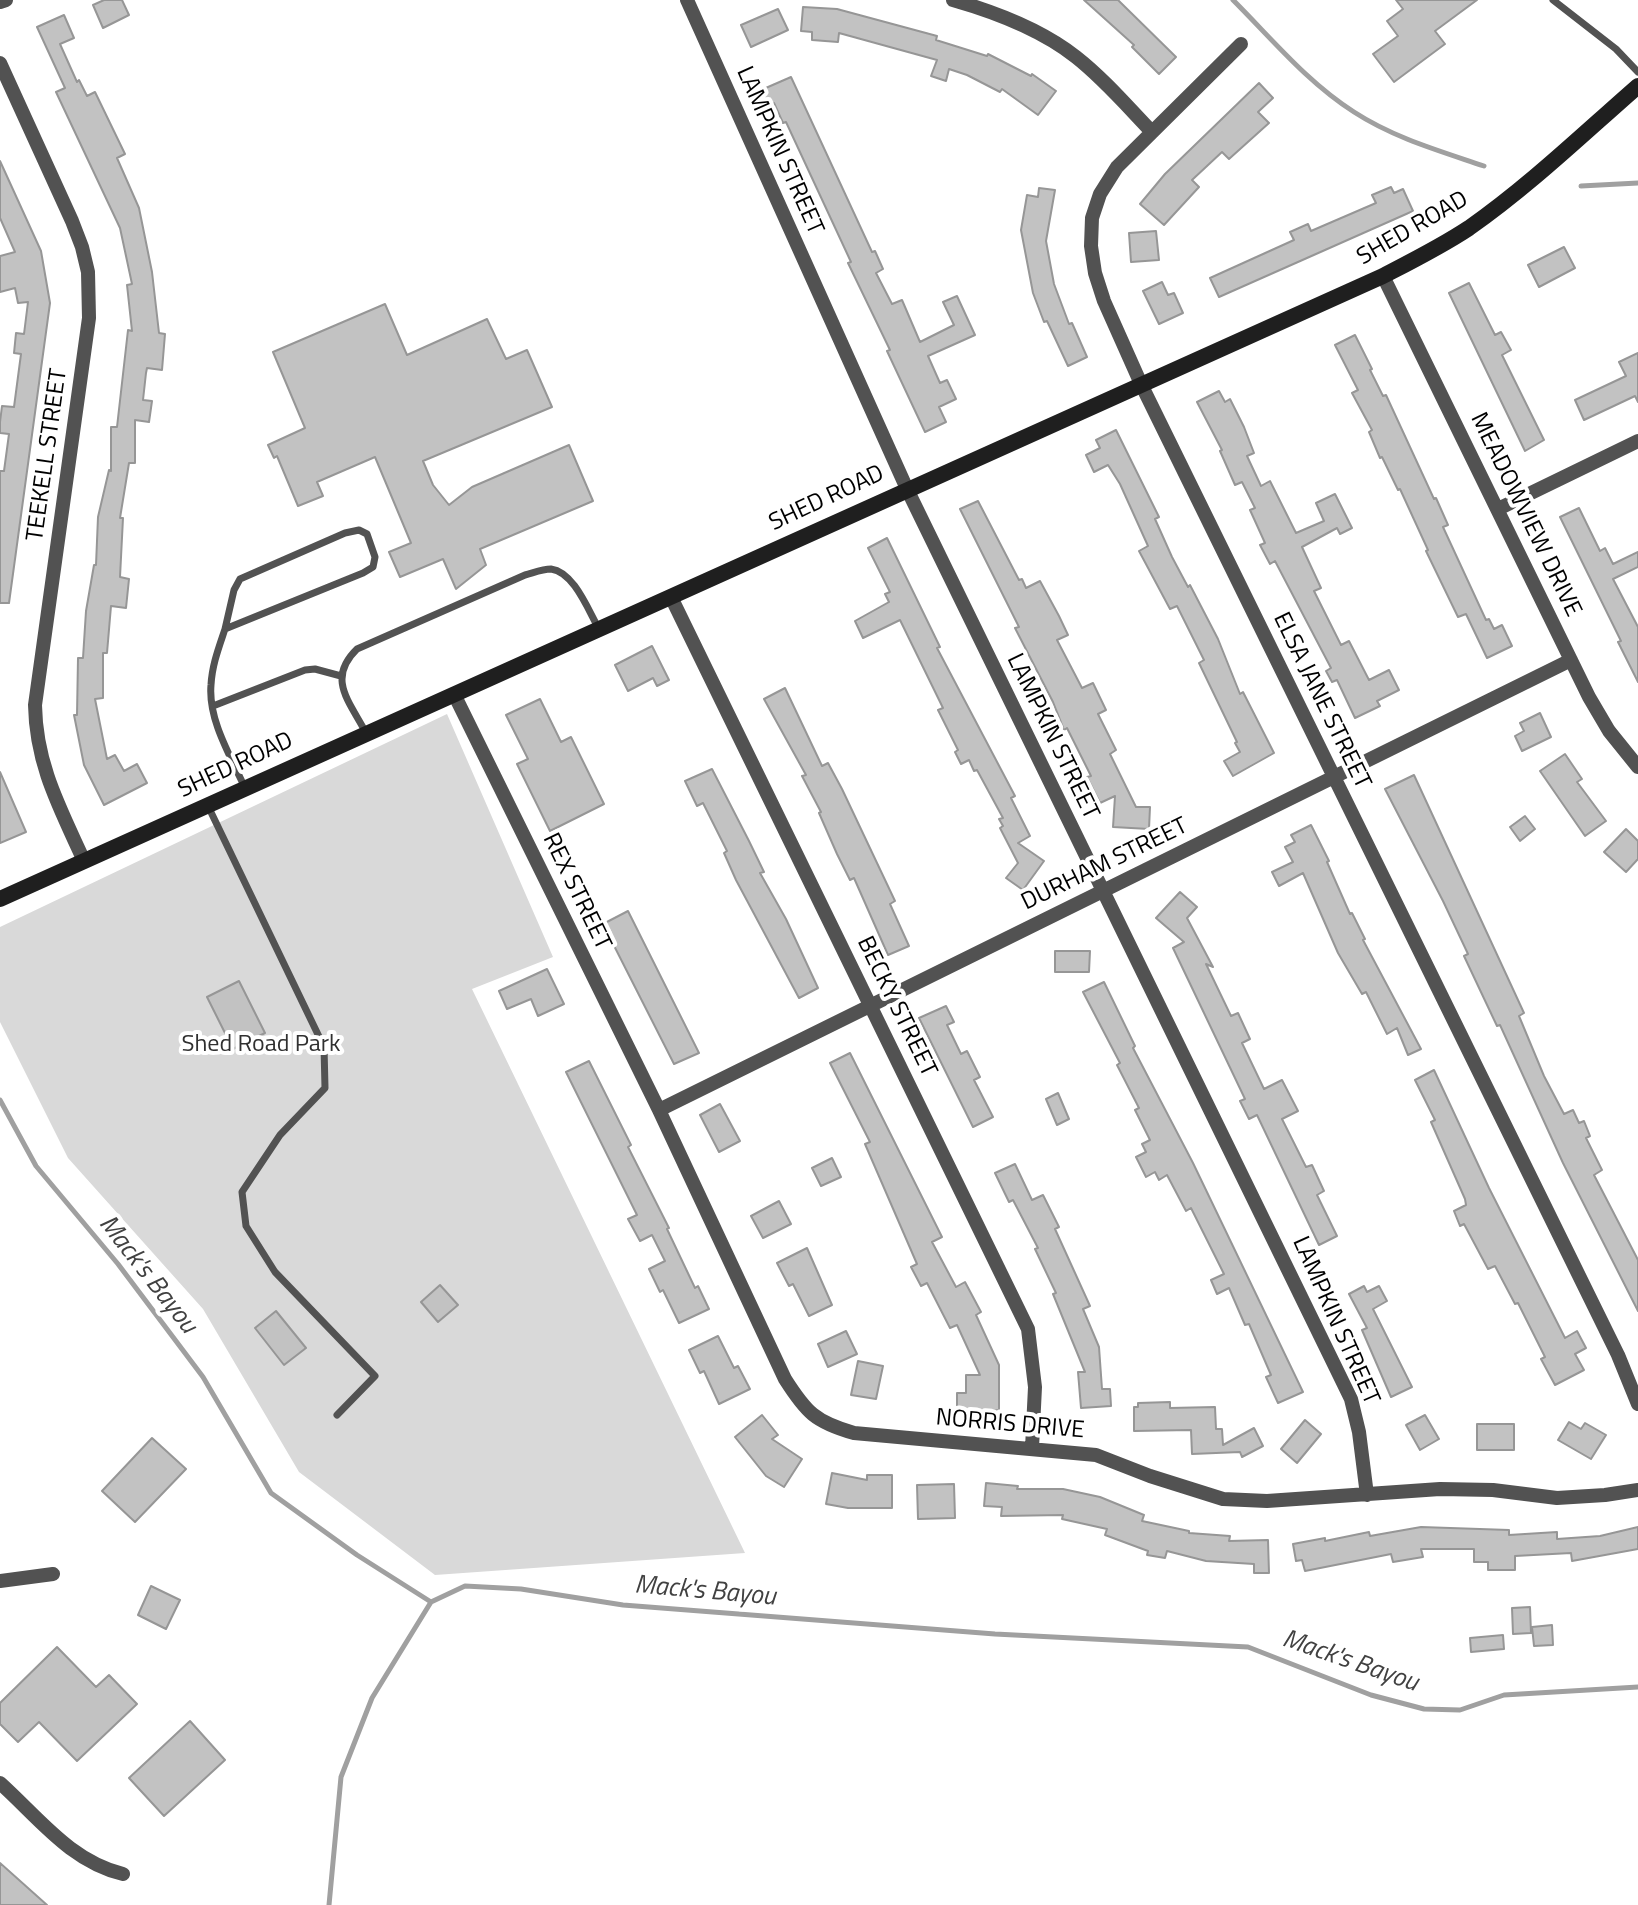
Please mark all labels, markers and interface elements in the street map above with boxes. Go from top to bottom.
street label: LAMPKIN STREET [729,63,829,239]
street label: SHED ROAD [1352,186,1474,272]
street label: TEEKELL STREET [22,367,74,543]
street label: MEADOWVIEW DRIVE [1463,408,1587,622]
street label: SHED ROAD [765,460,889,538]
street label: ELSA JANE STREET [1266,608,1376,794]
street label: LAMPKIN STREET [999,649,1105,825]
street label: SHED ROAD [174,727,298,805]
street label: DURHAM STREET [1017,812,1193,918]
street label: REX STREET [535,829,617,955]
street label: BECKY STREET [850,932,942,1082]
park label: Shed Road Park [181,1031,341,1059]
water label: Mack's Bayou [91,1210,203,1340]
street label: LAMPKIN STREET [1285,1233,1385,1409]
street label: NORRIS DRIVE [934,1404,1086,1446]
water label: Mack's Bayou [633,1570,777,1614]
water label: Mack's Bayou [1278,1624,1422,1700]

